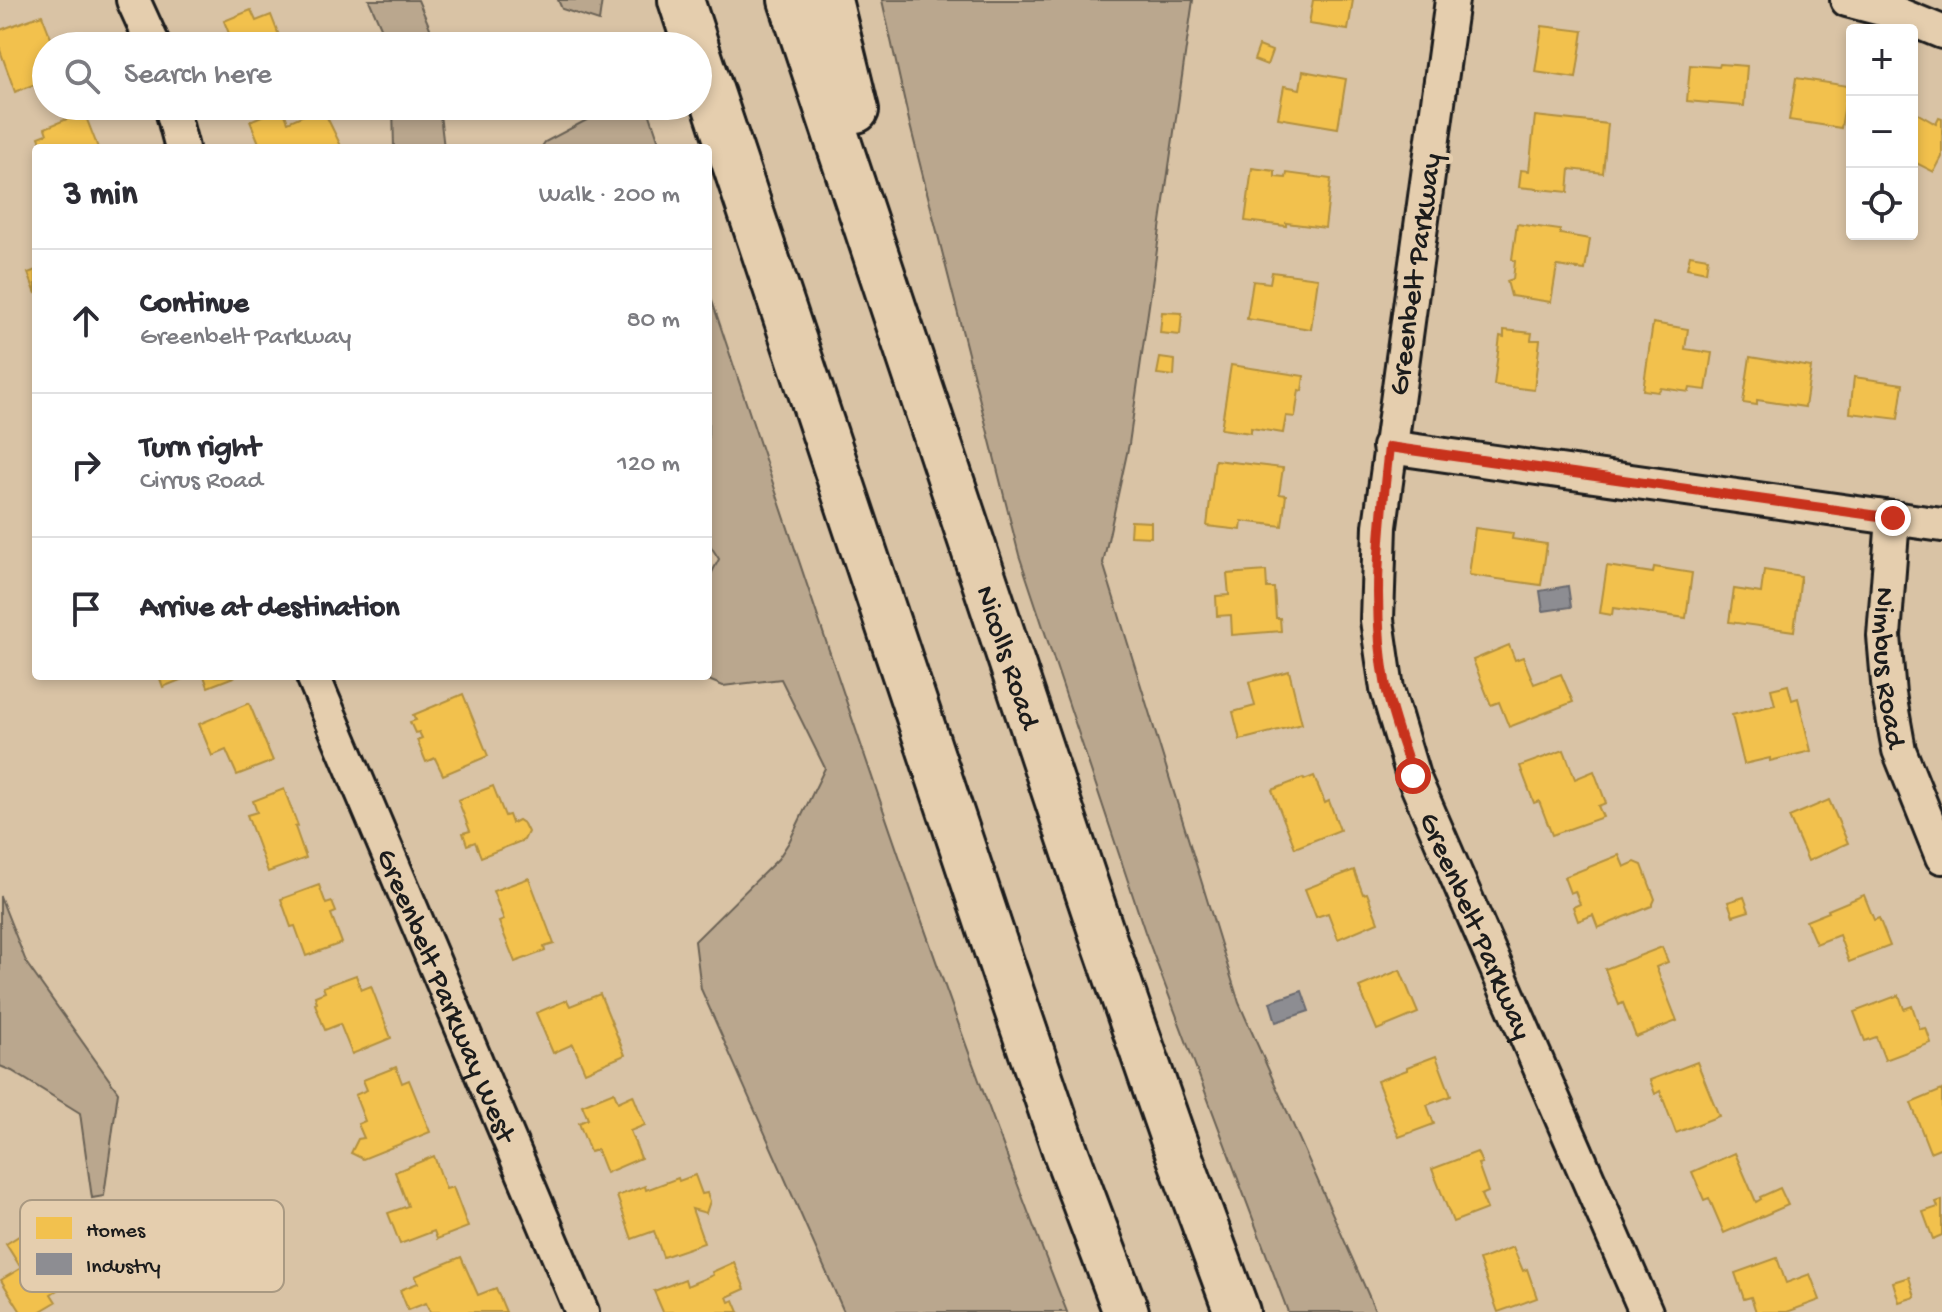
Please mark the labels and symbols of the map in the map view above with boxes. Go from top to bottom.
street label: Greenbelt Parkway [1383,151,1452,398]
route end [1875,500,1911,536]
street label: Nicolls Road [965,582,1046,736]
street label: Nimbus Road [1862,586,1912,753]
route start [1395,758,1431,794]
street label: Greenbelt Parkway [1409,808,1538,1046]
street label: Greenbelt Parkway West [366,844,522,1151]
legend [20,1200,284,1292]
text: Homes [86,1219,146,1245]
text: Industry [86,1255,161,1281]

